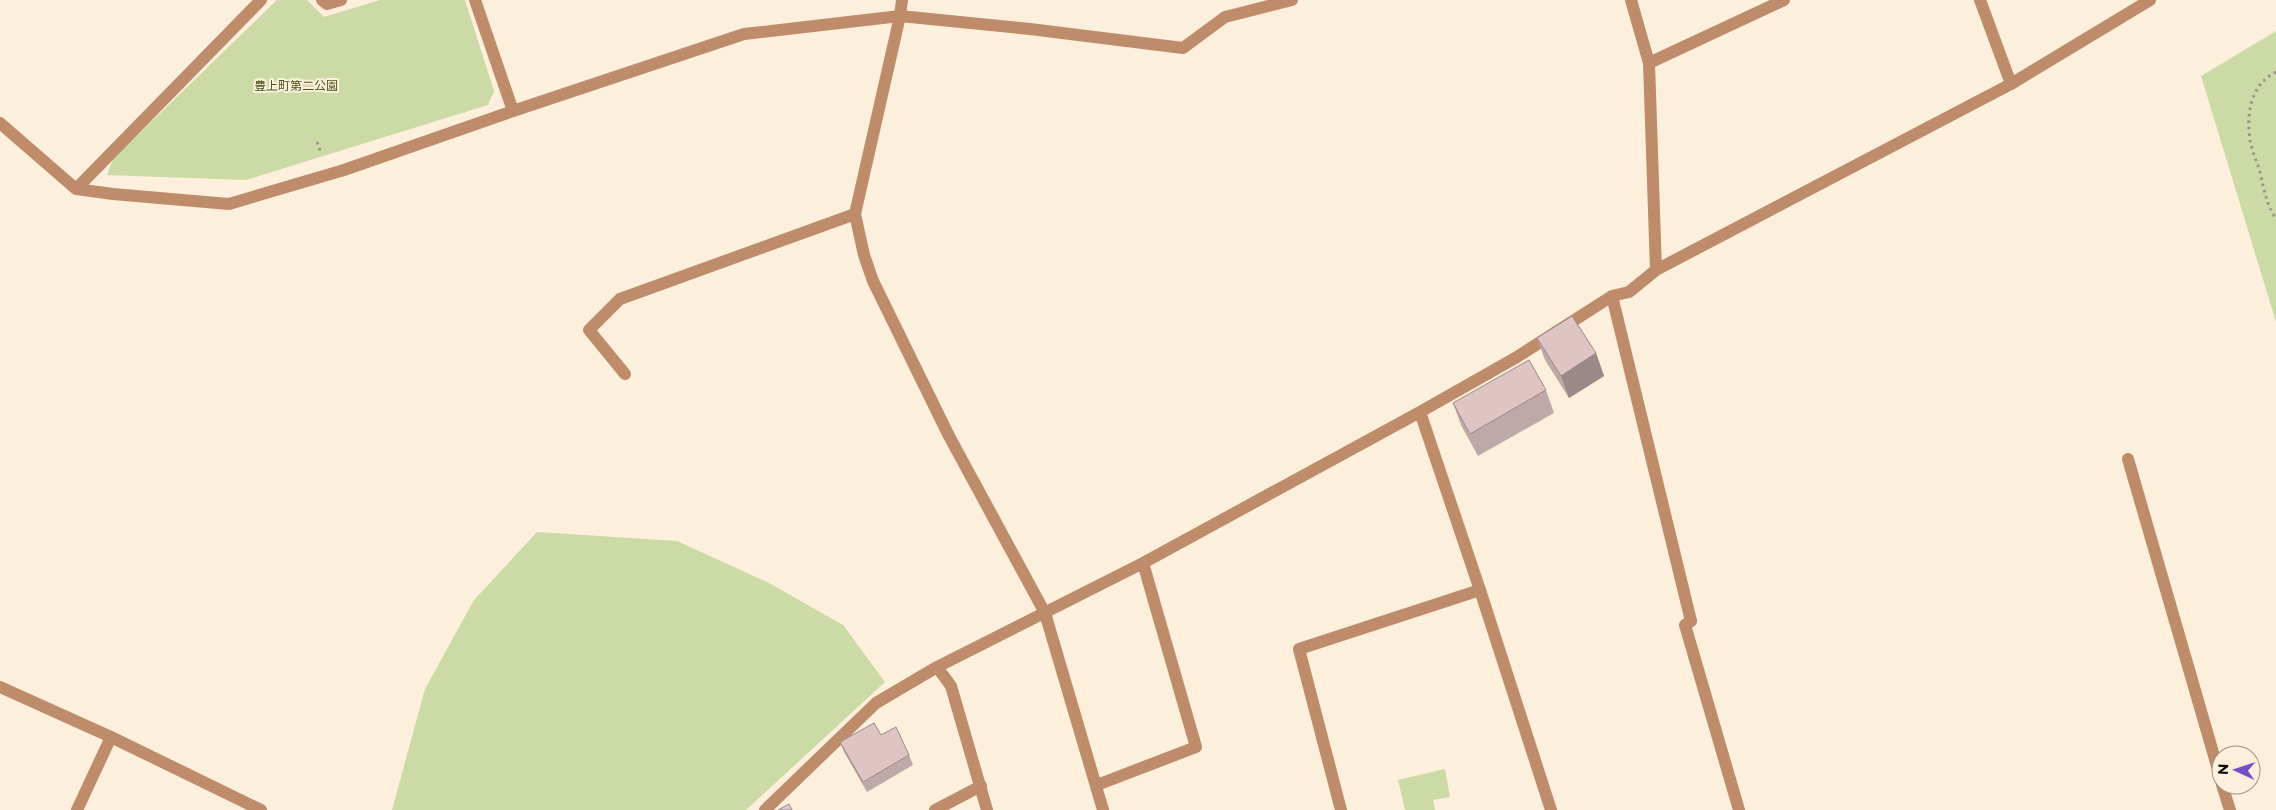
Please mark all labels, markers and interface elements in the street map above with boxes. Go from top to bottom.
park label: 豊上町第二公園 [254,78,338,93]
north arrow [2211,745,2261,795]
text: N [2214,763,2232,775]

